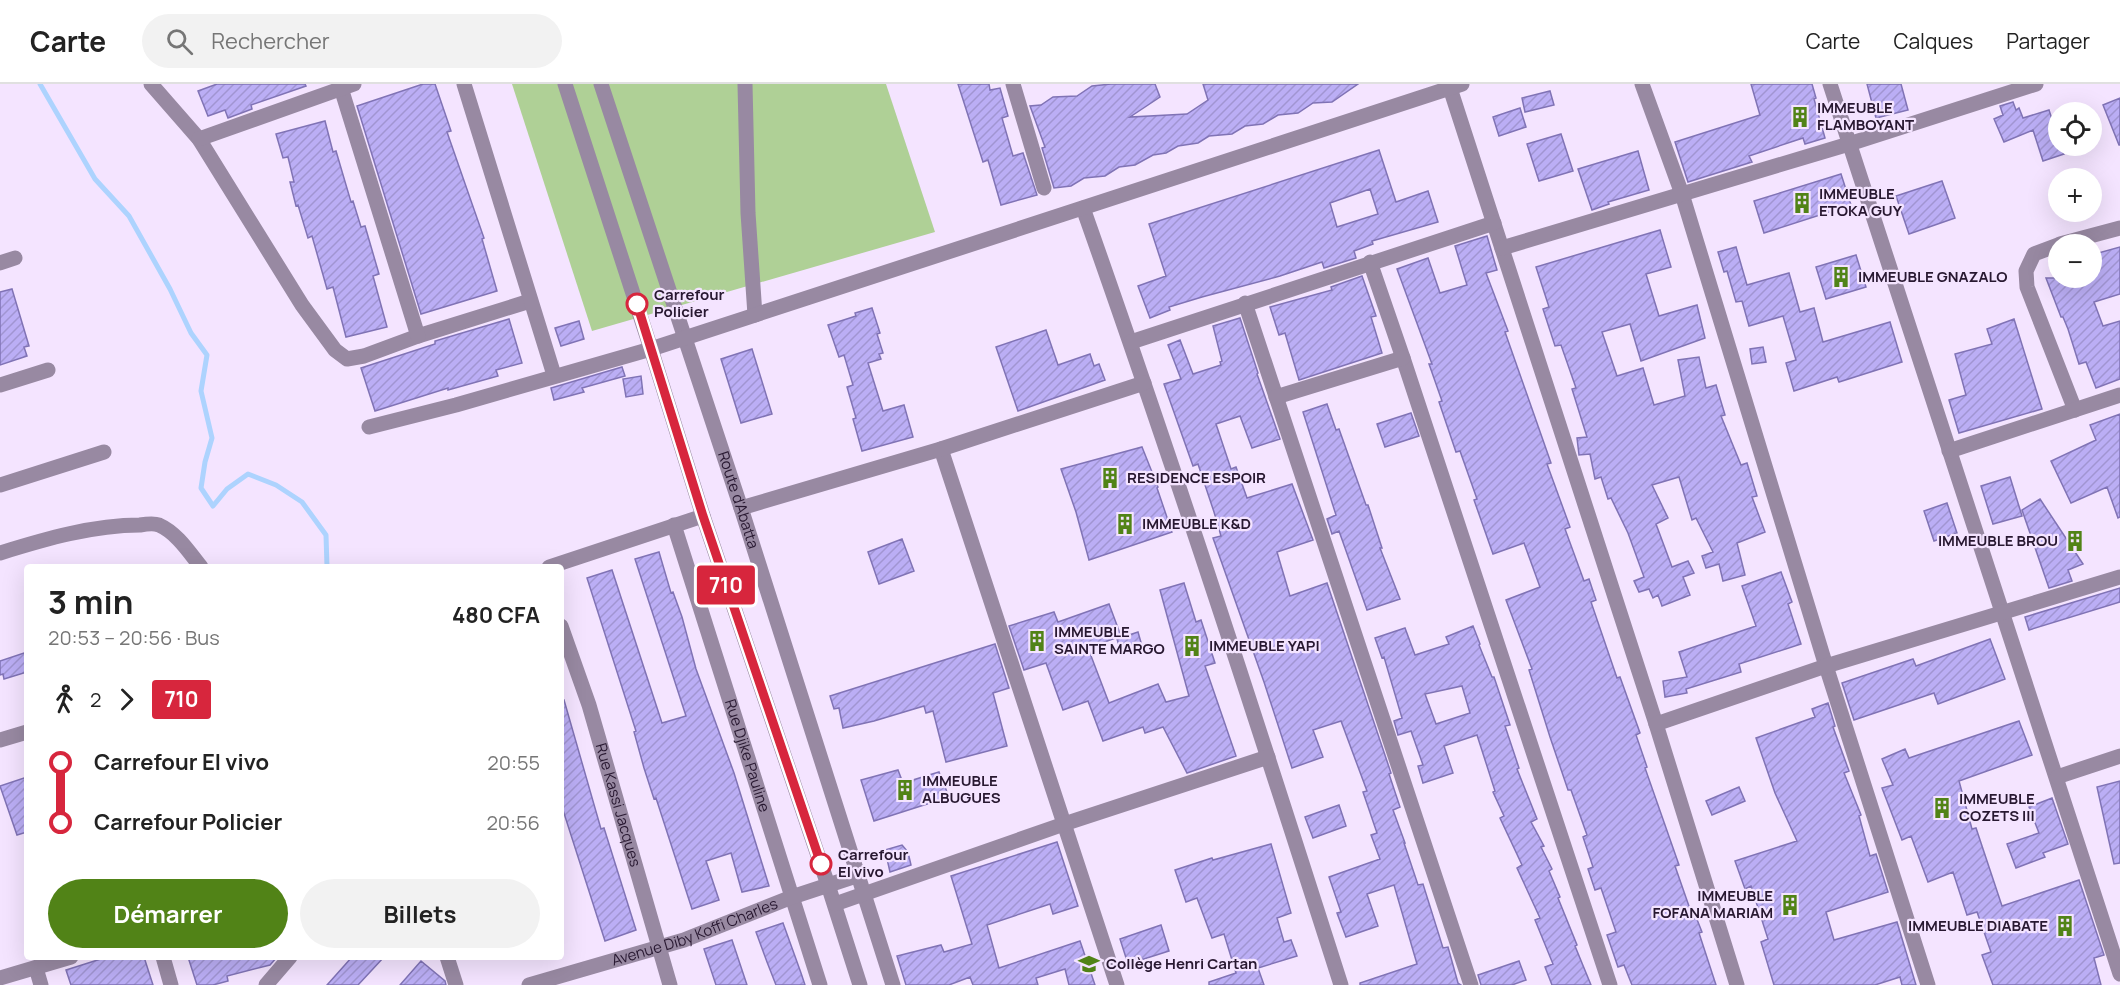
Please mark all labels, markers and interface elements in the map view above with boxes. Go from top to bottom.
search box [142,14,562,68]
text: Carte [30,22,106,60]
icon: search [163,25,196,58]
text: Rechercher [211,26,330,56]
text: Carte [1806,27,1860,55]
text: Calques [1893,27,1973,55]
text: Partager [2006,27,2090,55]
place label: IMMEUBLE FLAMBOYANT [1817,97,1914,135]
map controls [2048,102,2102,288]
button: locate [2048,102,2102,156]
building icon: IMMEUBLE FLAMBOYANT [1788,105,1812,129]
button: + [2048,168,2102,222]
place label: IMMEUBLE ETOKA GUY [1819,183,1903,221]
building icon: IMMEUBLE ETOKA GUY [1790,191,1814,215]
button: − [2048,234,2102,288]
building icon: IMMEUBLE GNAZALO [1829,265,1853,289]
place label: IMMEUBLE GNAZALO [1858,266,2007,287]
place label: Carrefour Policier [654,284,725,322]
marker: Carrefour Policier [626,293,648,315]
street label: Route d'Abatta [713,448,764,551]
building icon: RESIDENCE ESPOIR [1098,466,1122,490]
place label: RESIDENCE ESPOIR [1127,467,1266,488]
building icon: IMMEUBLE K&D [1113,512,1137,536]
place label: IMMEUBLE K&D [1142,513,1251,534]
building icon: IMMEUBLE BROU [2063,529,2087,553]
place label: IMMEUBLE BROU [1938,530,2058,551]
line badge: 710 [692,566,760,604]
text: 710 [709,571,743,599]
text: 3 min [48,579,133,624]
text: 480 CFA [452,600,540,630]
place label: IMMEUBLE SAINTE MARGO [1054,621,1165,659]
text: 20:53 – 20:56 · Bus [48,624,220,651]
building icon: IMMEUBLE SAINTE MARGO [1025,629,1049,653]
building icon: IMMEUBLE YAPI [1180,634,1204,658]
place label: IMMEUBLE YAPI [1209,635,1320,656]
icon: walk [48,683,81,716]
icon: forward [110,683,143,716]
text: 710 [164,685,199,713]
text: 2 [90,686,101,713]
street label: Rue Djike Pauline [720,696,776,815]
street label: Rue Kassi Jacques [591,741,646,869]
text: Carrefour El vivo [94,747,269,777]
text: 20:55 [487,749,540,776]
place label: IMMEUBLE ALBUGUES [922,770,1001,808]
building icon: IMMEUBLE ALBUGUES [893,778,917,802]
place label: IMMEUBLE COZETS III [1959,788,2035,826]
building icon: IMMEUBLE COZETS III [1930,796,1954,820]
text: Carrefour Policier [94,807,282,837]
text: 20:56 [486,809,540,836]
place label: Carrefour El vivo [838,844,909,882]
marker: Carrefour El vivo [810,853,832,875]
button: Démarrer [48,879,288,948]
button: Billets [300,879,540,948]
place label: IMMEUBLE FOFANA MARIAM [1652,885,1773,923]
street label: Avenue Diby Koffi Charles [609,893,781,970]
building icon: IMMEUBLE FOFANA MARIAM [1778,893,1802,917]
building icon: IMMEUBLE DIABATE [2053,914,2077,938]
place label: IMMEUBLE DIABATE [1908,915,2048,936]
school or university icon: Collège Henri Cartan [1077,952,1101,976]
place label: Collège Henri Cartan [1106,953,1257,974]

